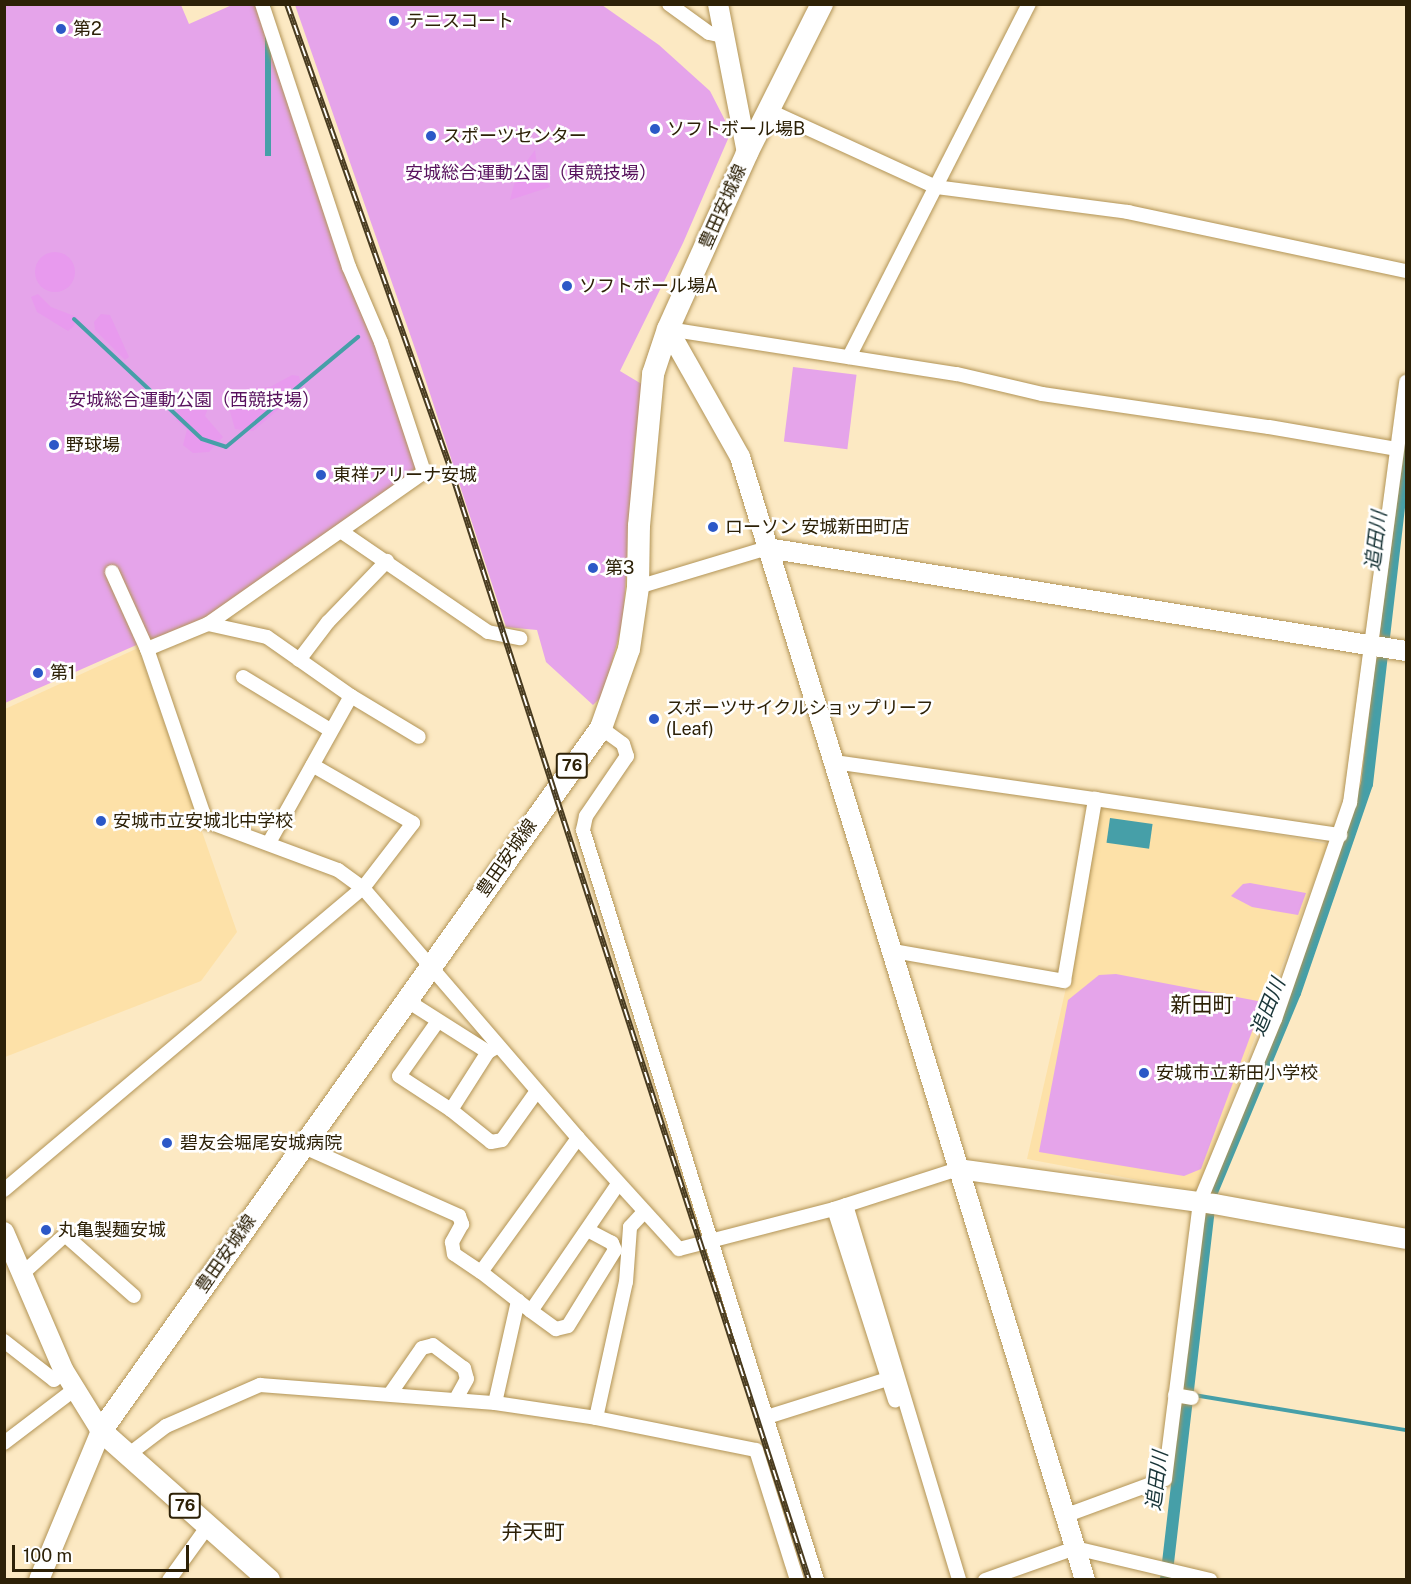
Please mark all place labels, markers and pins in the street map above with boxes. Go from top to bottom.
place label: テニスコート [406,10,514,32]
marker: テニスコート [387,14,401,28]
place label: 第2 [73,18,102,40]
marker: 第2 [54,22,68,36]
place label: ソフトボール場B [667,118,805,140]
marker: ソフトボール場B [648,122,662,136]
place label: スポーツセンター [443,125,587,147]
marker: スポーツセンター [424,129,438,143]
place label: ソフトボール場A [579,275,718,297]
marker: ソフトボール場A [560,279,574,293]
place label: 野球場 [66,434,120,456]
marker: 野球場 [47,438,61,452]
place label: 東祥アリーナ安城 [333,464,477,486]
marker: 東祥アリーナ安城 [314,468,328,482]
place label: ローソン 安城新田町店 [725,516,909,538]
marker: ローソン 安城新田町店 [706,520,720,534]
place label: 第3 [605,557,634,579]
marker: 第3 [586,561,600,575]
place label: 第1 [50,662,75,684]
marker: 第1 [31,666,45,680]
place label: スポーツサイクルショップリーフ (Leaf) [666,698,936,740]
marker: スポーツサイクルショップリーフ (Leaf) [647,712,661,726]
place label: 安城市立安城北中学校 [113,810,293,832]
marker: 安城市立安城北中学校 [94,814,108,828]
place label: 安城市立新田小学校 [1156,1062,1318,1084]
marker: 安城市立新田小学校 [1137,1066,1151,1080]
place label: 碧友会堀尾安城病院 [180,1132,342,1154]
marker: 碧友会堀尾安城病院 [158,1134,176,1152]
place label: 丸亀製麺安城 [58,1219,166,1241]
marker: 丸亀製麺安城 [39,1223,53,1237]

